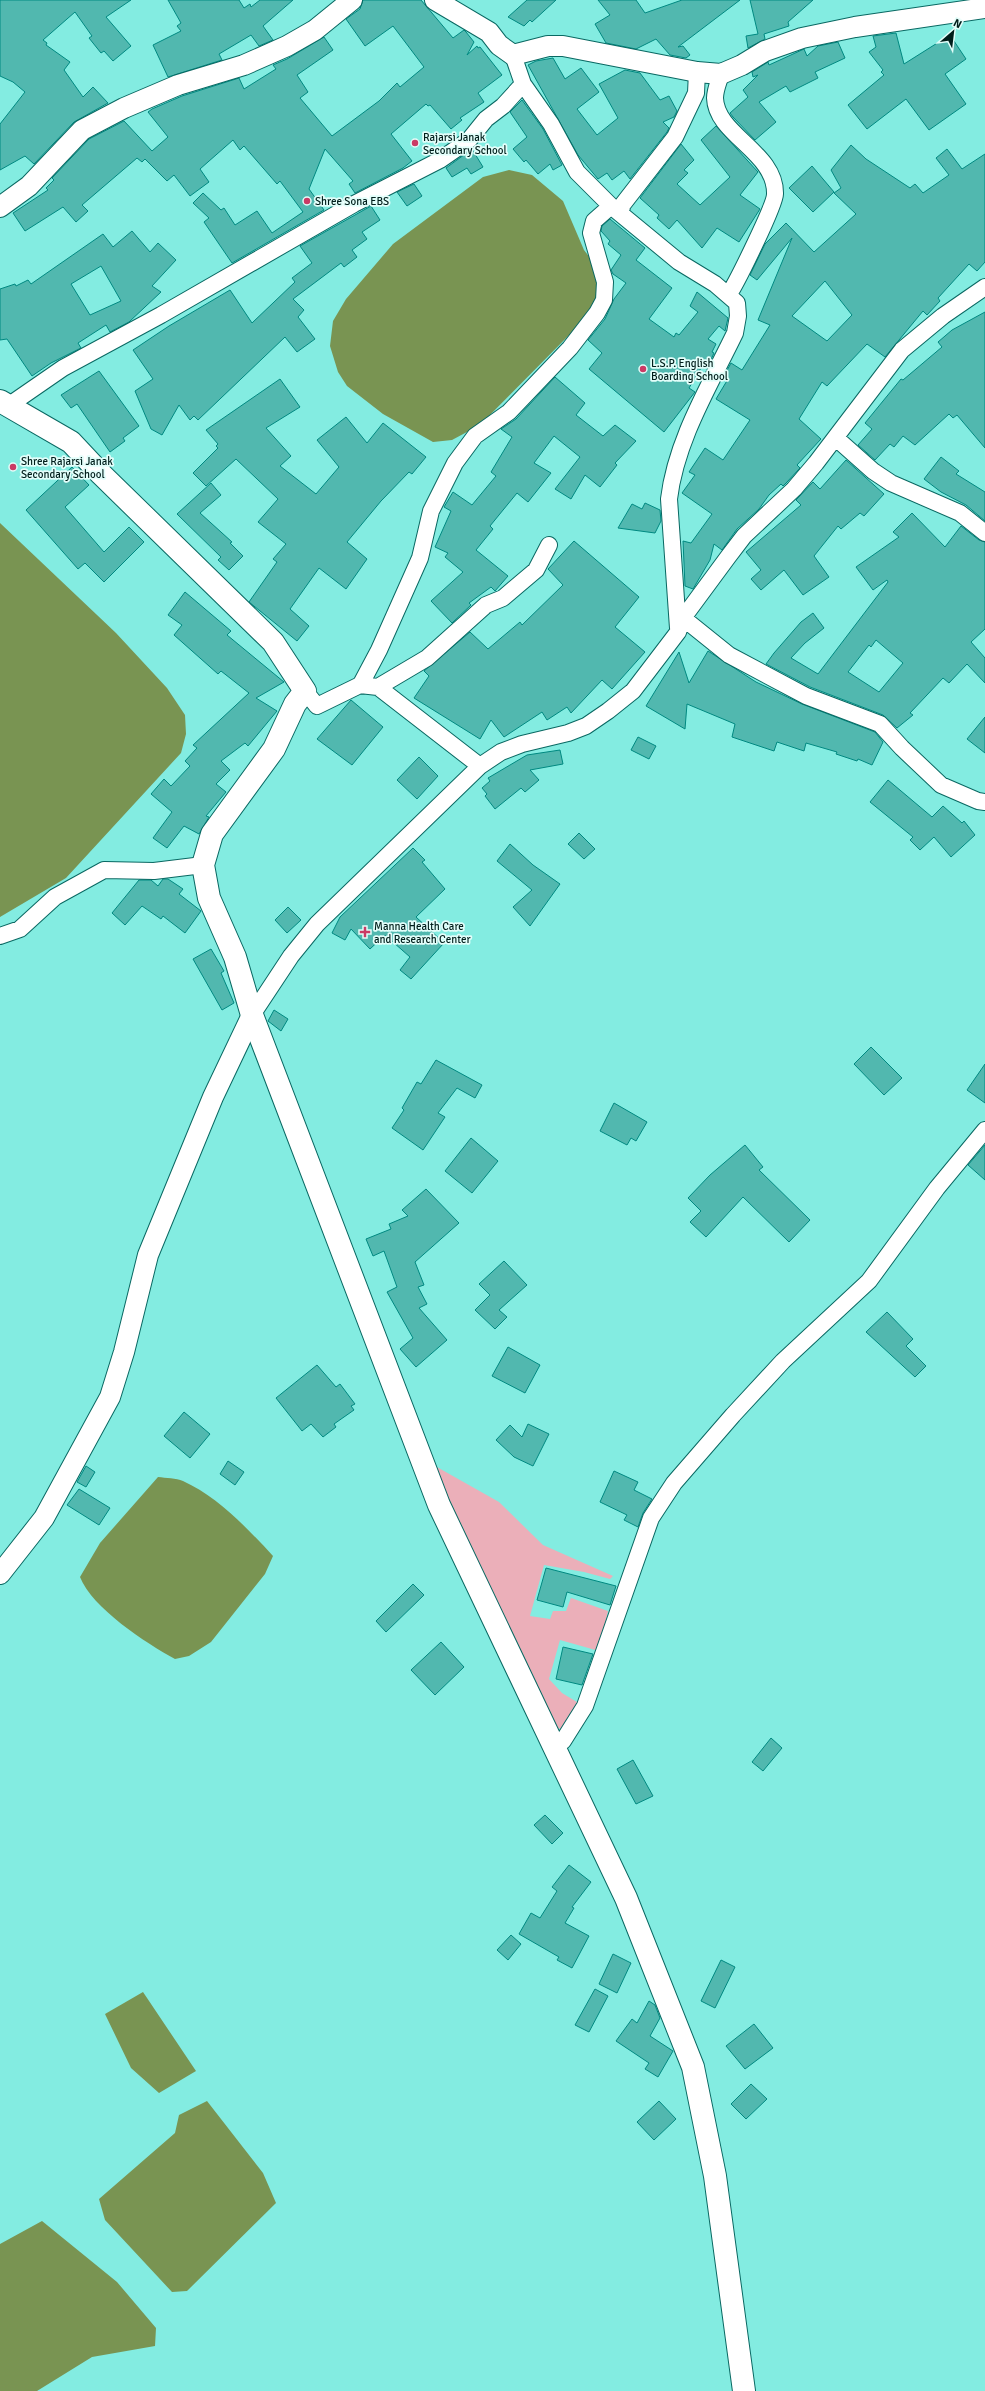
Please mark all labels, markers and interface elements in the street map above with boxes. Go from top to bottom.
north arrow [933,12,973,52]
text: N [951,16,964,31]
place label: Rajarsi Janak Secondary School [423,131,507,157]
marker: Rajarsi Janak Secondary School [410,138,420,148]
place label: Shree Sona EBS [315,195,389,208]
marker: Shree Sona EBS [302,196,312,206]
place label: L.S.P. English Boarding School [651,357,728,383]
marker: L.S.P. English Boarding School [638,364,648,374]
place label: Shree Rajarsi Janak Secondary School [21,455,113,481]
marker: Shree Rajarsi Janak Secondary School [8,462,18,472]
place label: Manna Health Care and Research Center [374,920,471,946]
marker: Manna Health Care and Research Center [359,926,371,938]

